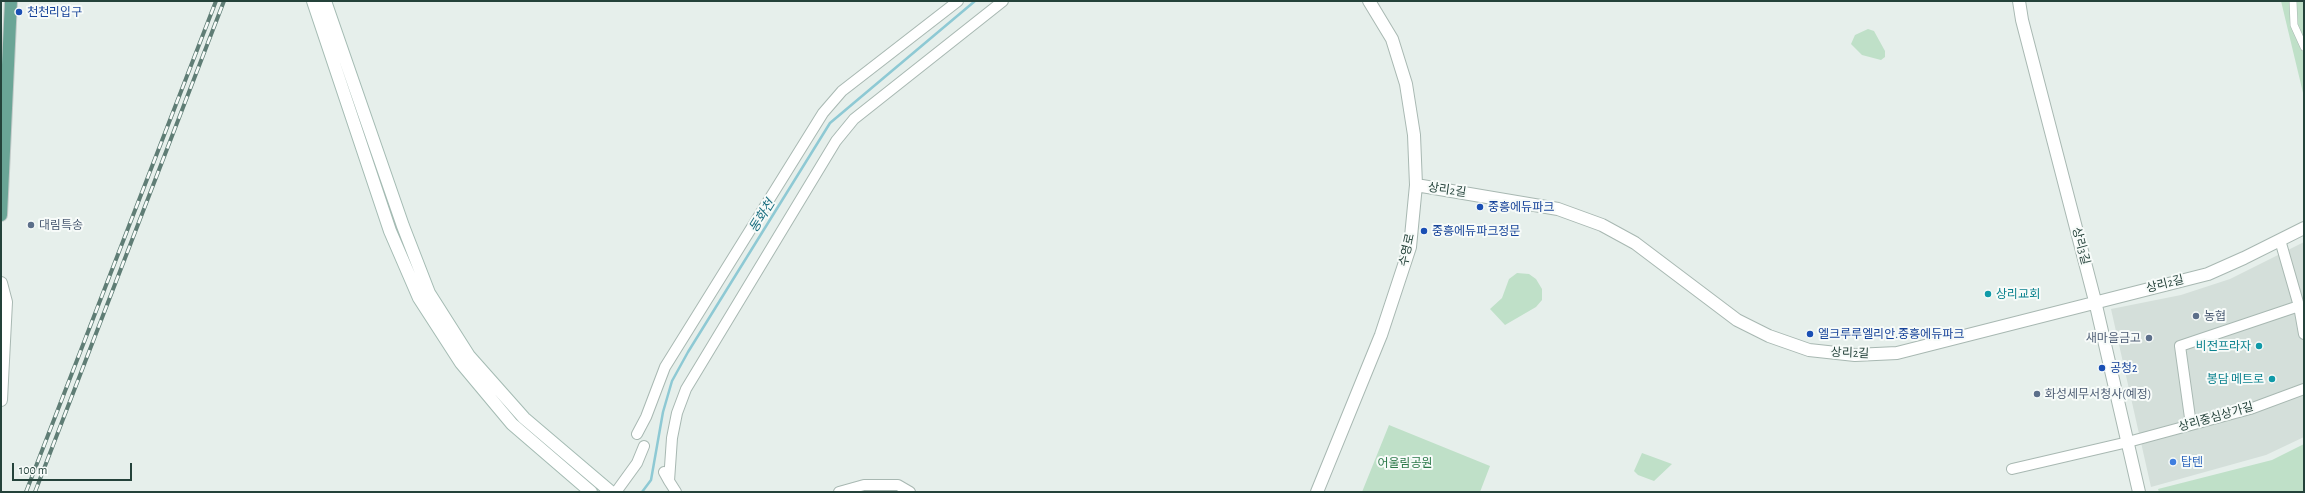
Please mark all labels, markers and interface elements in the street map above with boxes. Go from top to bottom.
place label: 천천리입구 [27,5,82,19]
marker: 천천리입구 [14,7,24,17]
street label: 상리2길 [1427,180,1467,200]
water label: 동화천 [746,197,778,235]
place label: 중흥에듀파크 [1488,200,1554,214]
marker: 중흥에듀파크 [1475,202,1485,212]
place label: 대림특송 [39,218,83,232]
marker: 대림특송 [26,220,36,230]
place label: 중흥에듀파크정문 [1432,224,1520,238]
marker: 중흥에듀파크정문 [1419,226,1429,236]
street label: 상리3길 [2069,226,2093,266]
street label: 수영로 [1397,232,1417,268]
street label: 상리2길 [2145,272,2185,296]
place label: 상리교회 [1996,287,2040,301]
marker: 상리교회 [1983,289,1993,299]
place label: 농협 [2204,309,2226,323]
marker: 농협 [2191,311,2201,321]
place label: 엘크루루엘리안.중흥에듀파크 [1818,327,1964,341]
marker: 엘크루루엘리안.중흥에듀파크 [1805,329,1815,339]
place label: 새마을금고 [2086,331,2141,345]
marker: 새마을금고 [2144,333,2154,343]
place label: 비전프라자 [2196,339,2251,353]
marker: 비전프라자 [2254,341,2264,351]
street label: 상리2길 [1830,345,1870,361]
place label: 공청2 [2110,361,2138,375]
marker: 공청2 [2097,363,2107,373]
place label: 봉담 메트로 [2207,372,2264,386]
marker: 봉담 메트로 [2267,374,2277,384]
place label: 화성세무서청사(예정) [2045,387,2151,401]
marker: 화성세무서청사(예정) [2032,389,2042,399]
street label: 상리중심상가길 [2177,399,2255,435]
scale bar [14,455,134,481]
place label: 탑텐 [2181,455,2203,469]
park label: 어울림공원 [1377,456,1433,470]
marker: 탑텐 [2168,457,2178,467]
text: 100 m [19,464,47,476]

